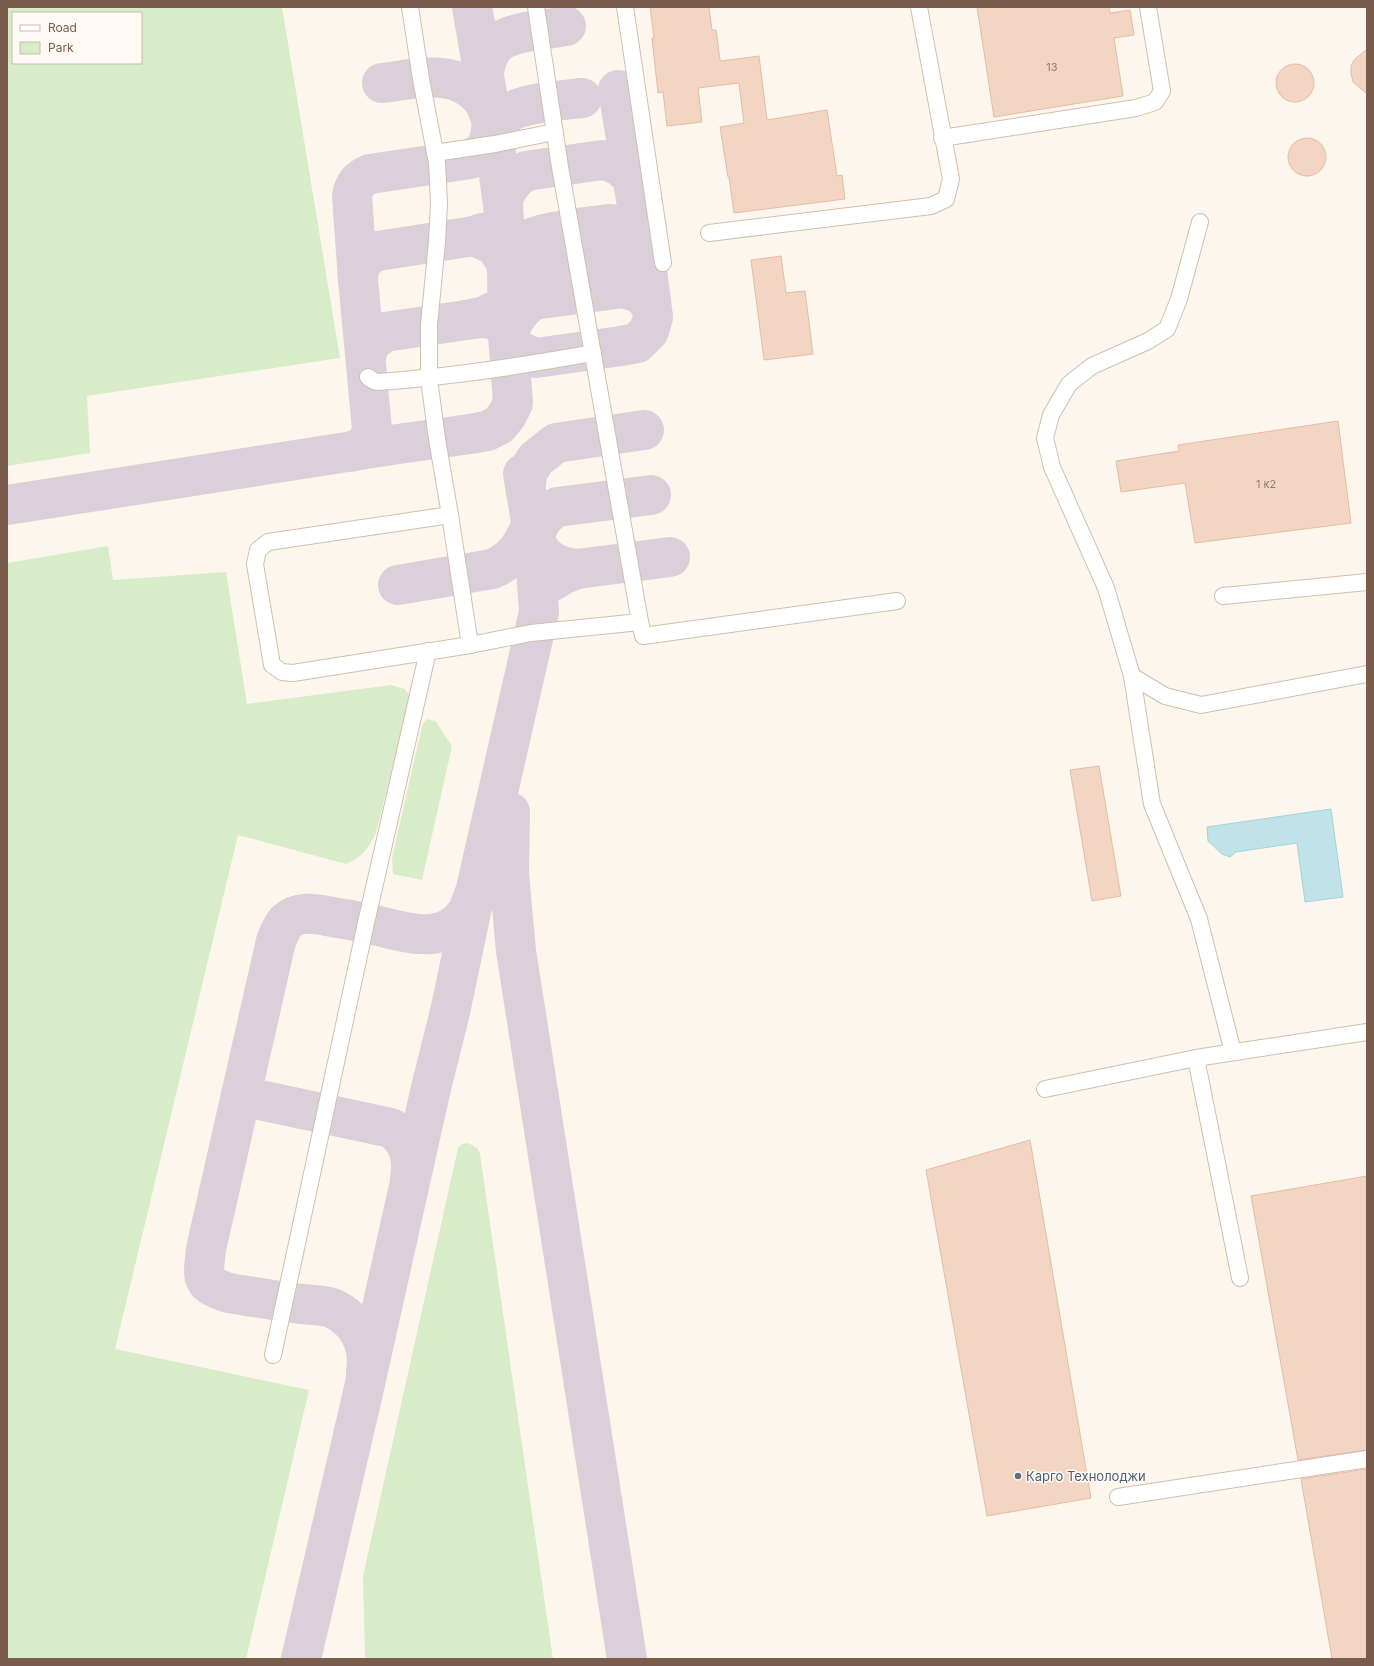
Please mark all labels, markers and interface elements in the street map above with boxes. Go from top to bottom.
legend [12,12,142,64]
text: Road [48,20,77,35]
text: Park [48,40,74,55]
house number: 13 [1046,60,1058,74]
house number: 1 к2 [1256,477,1276,491]
place label: Карго Технолоджи [1026,1468,1146,1484]
marker: Карго Технолоджи [1013,1471,1023,1481]

